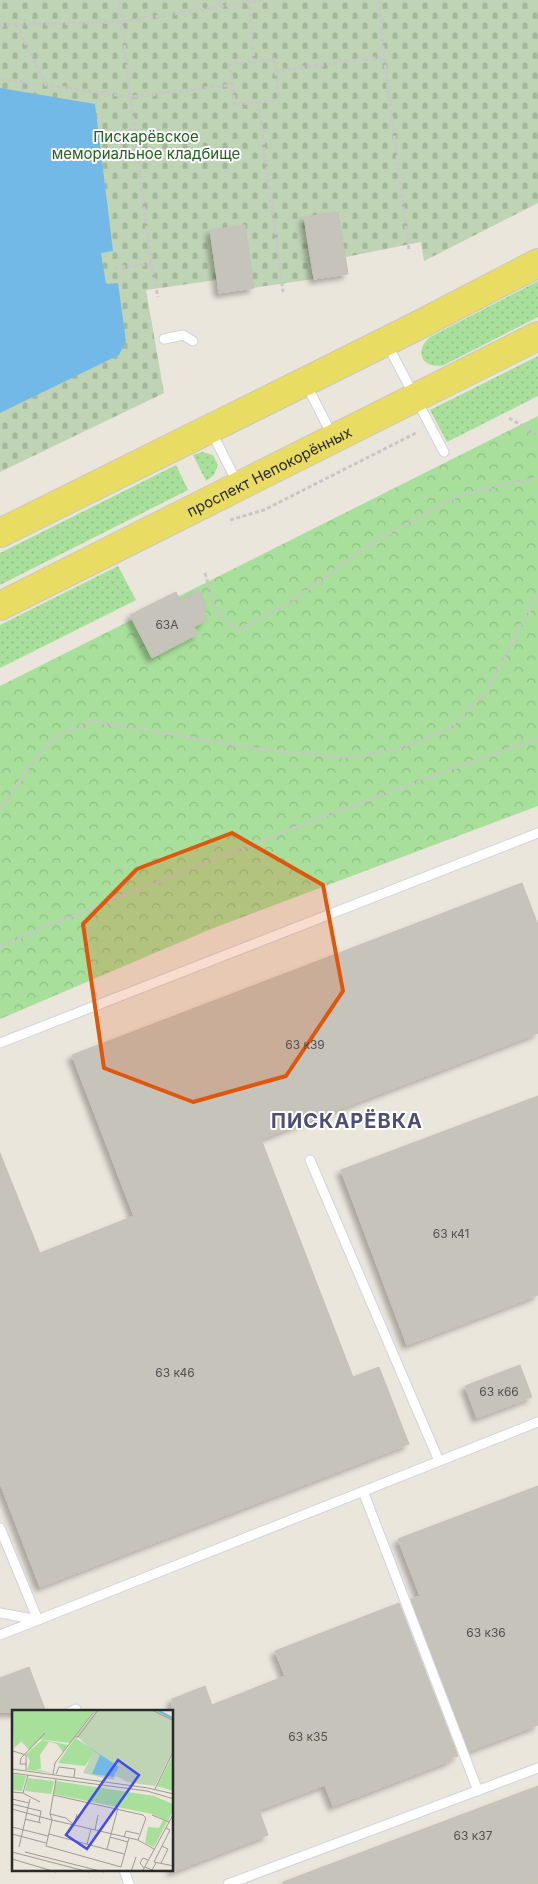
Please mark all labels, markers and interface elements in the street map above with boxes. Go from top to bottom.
park label: Пискарёвское мемориальное кладбище [52,127,240,163]
street label: проспект Непокорённых [183,422,355,520]
house number: 63А [155,617,179,632]
house number: 63 к39 [285,1037,325,1052]
district label: ПИСКАРЁВКА [271,1109,423,1133]
house number: 63 к41 [433,1226,469,1241]
house number: 63 к46 [155,1365,195,1380]
house number: 63 к66 [479,1384,519,1399]
house number: 63 к36 [466,1625,506,1640]
inset map [12,1710,174,1872]
house number: 63 к35 [288,1729,328,1744]
house number: 63 к37 [454,1828,493,1843]

